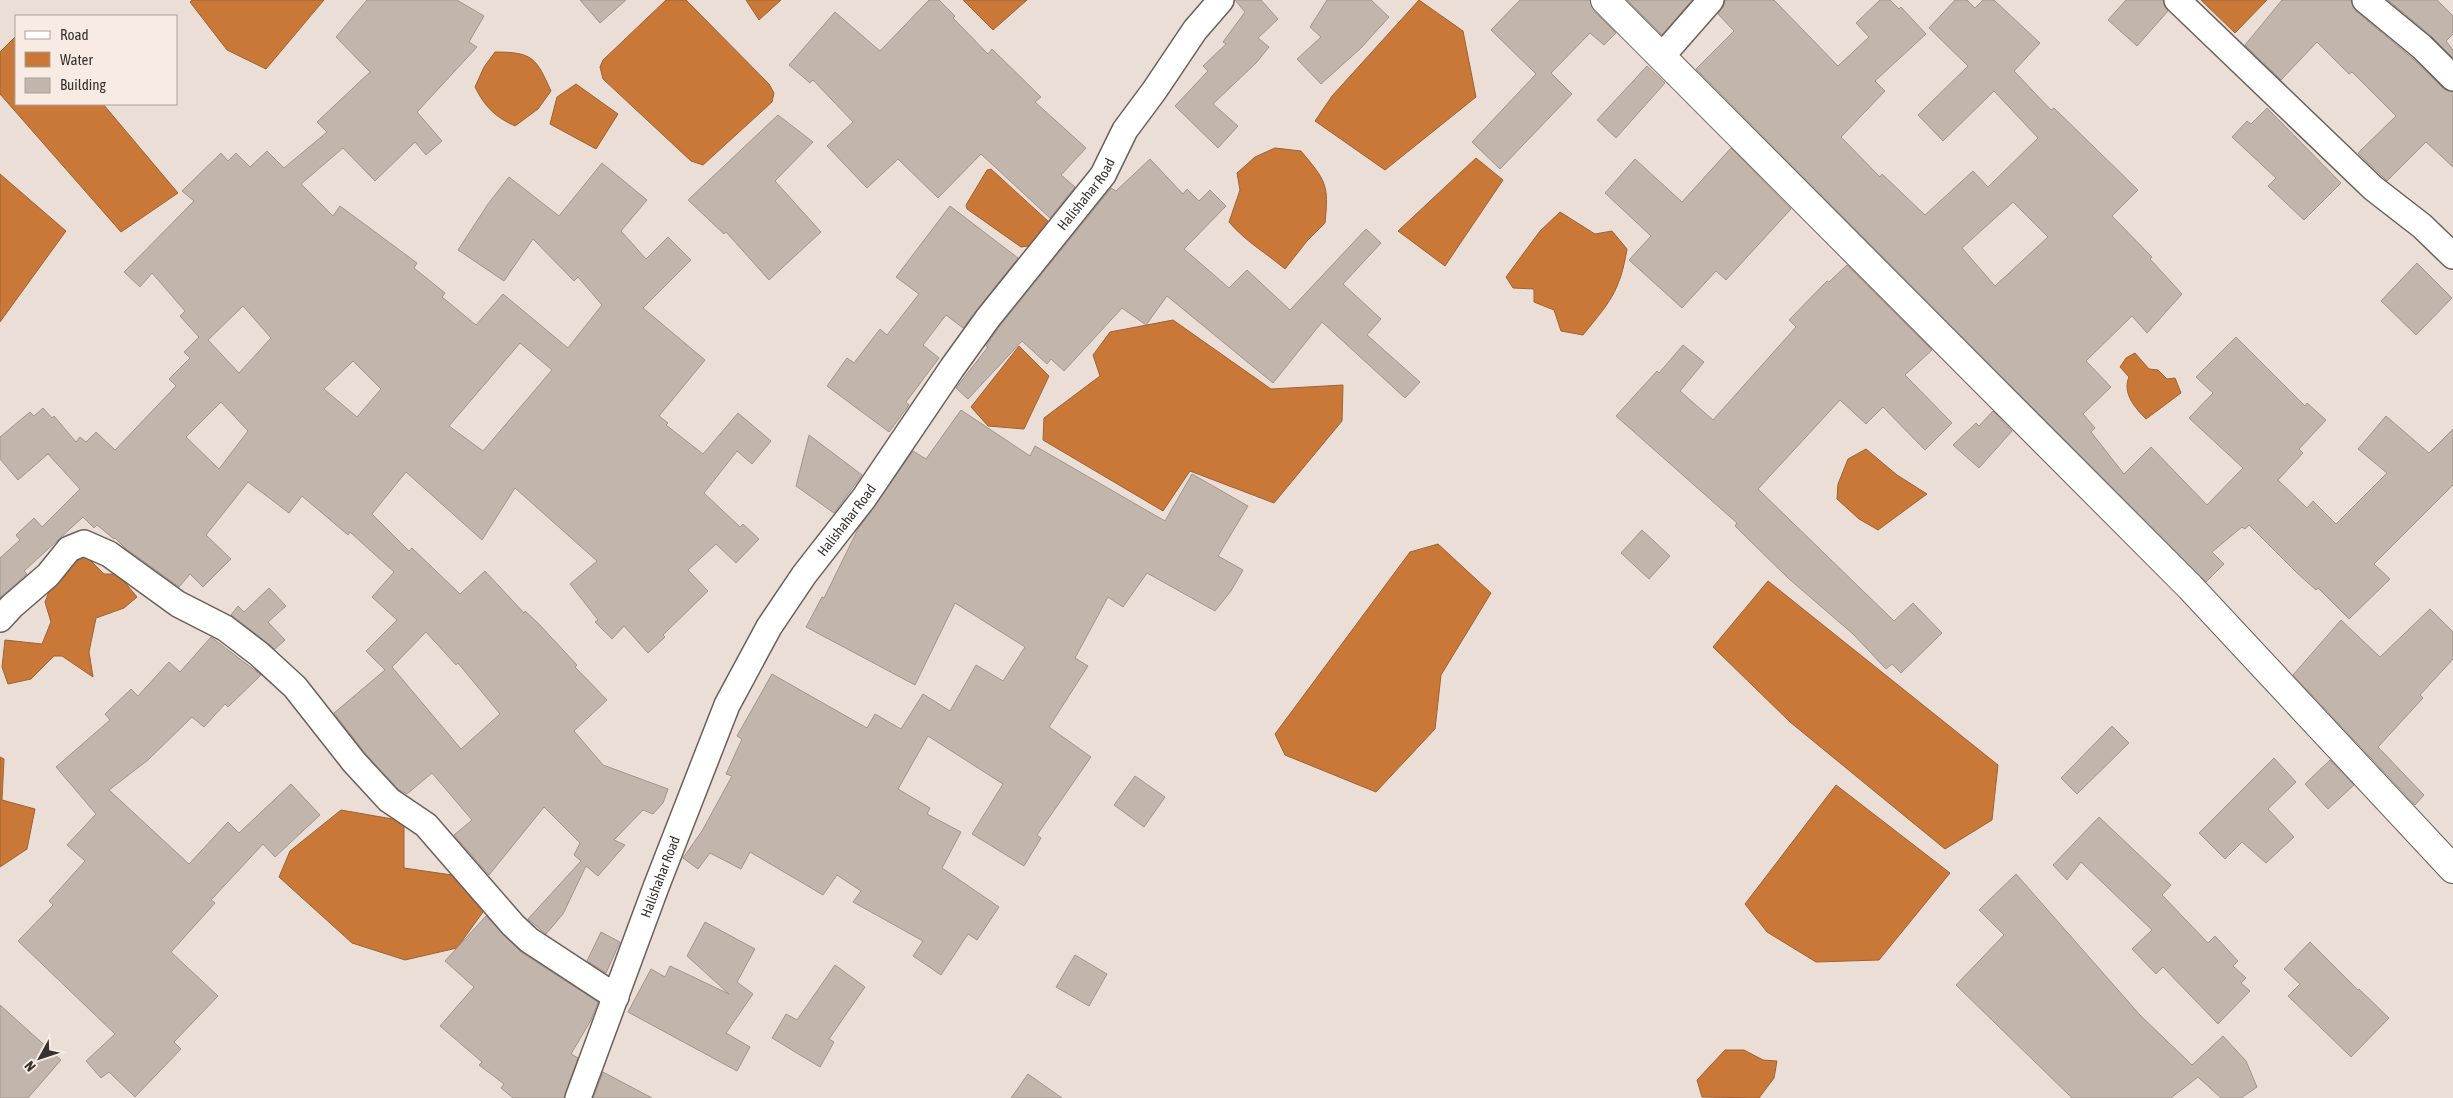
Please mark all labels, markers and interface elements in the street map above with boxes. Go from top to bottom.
legend [15,15,178,105]
text: Road [60,26,89,43]
text: Water [60,51,93,68]
text: Building [60,76,106,93]
street label: Halishahar Road [1054,156,1118,233]
street label: Halishahar Road [814,481,879,559]
street label: Halishahar Road [637,834,683,920]
north arrow [15,1033,65,1083]
text: N [21,1058,39,1075]

